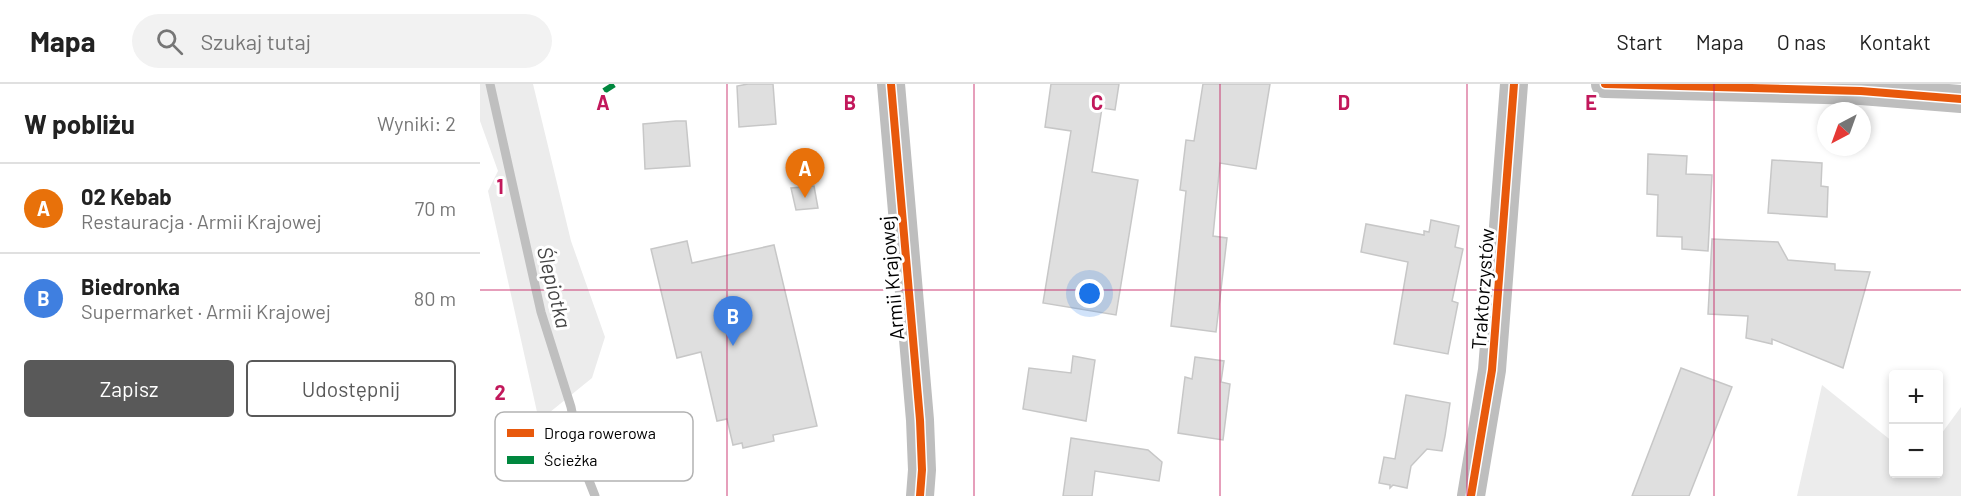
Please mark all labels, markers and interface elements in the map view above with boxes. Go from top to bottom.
search box [132,14,552,68]
text: Mapa [30,24,96,58]
icon: search [153,25,186,58]
text: Szukaj tutaj [201,28,311,54]
text: Start [1616,29,1663,54]
text: Mapa [1696,29,1744,54]
text: O nas [1777,29,1826,54]
text: Kontakt [1859,29,1931,54]
text: A [596,90,610,114]
text: B [844,90,856,114]
text: C [1091,90,1103,114]
text: D [1338,90,1350,114]
text: E [1585,90,1597,114]
north arrow [1817,102,1871,156]
text: W pobliżu [24,108,135,139]
text: Wyniki: 2 [377,111,456,135]
pin: A [786,148,824,198]
text: 1 [496,174,504,198]
text: 02 Kebab [81,183,172,209]
text: A [37,196,50,220]
text: 70 m [415,196,456,220]
text: Restauracja · Armii Krajowej [81,209,322,233]
street label: Armii Krajowej [874,215,908,341]
street label: Traktorzystów [1466,227,1498,351]
water label: Ślepiotka [533,244,577,330]
text: Biedronka [81,273,180,299]
your location [1075,279,1104,308]
text: B [37,286,50,310]
text: 80 m [414,286,456,310]
pin: B [714,296,752,346]
text: Supermarket · Armii Krajowej [81,299,331,323]
button: Zapisz [24,360,234,417]
button: Udostępnij [246,360,456,417]
map controls [1889,370,1943,478]
button: + [1889,370,1943,424]
text: 2 [494,380,506,404]
legend [495,412,693,481]
text: Droga rowerowa [544,423,656,442]
button: − [1889,424,1943,478]
text: Ścieżka [544,450,597,469]

